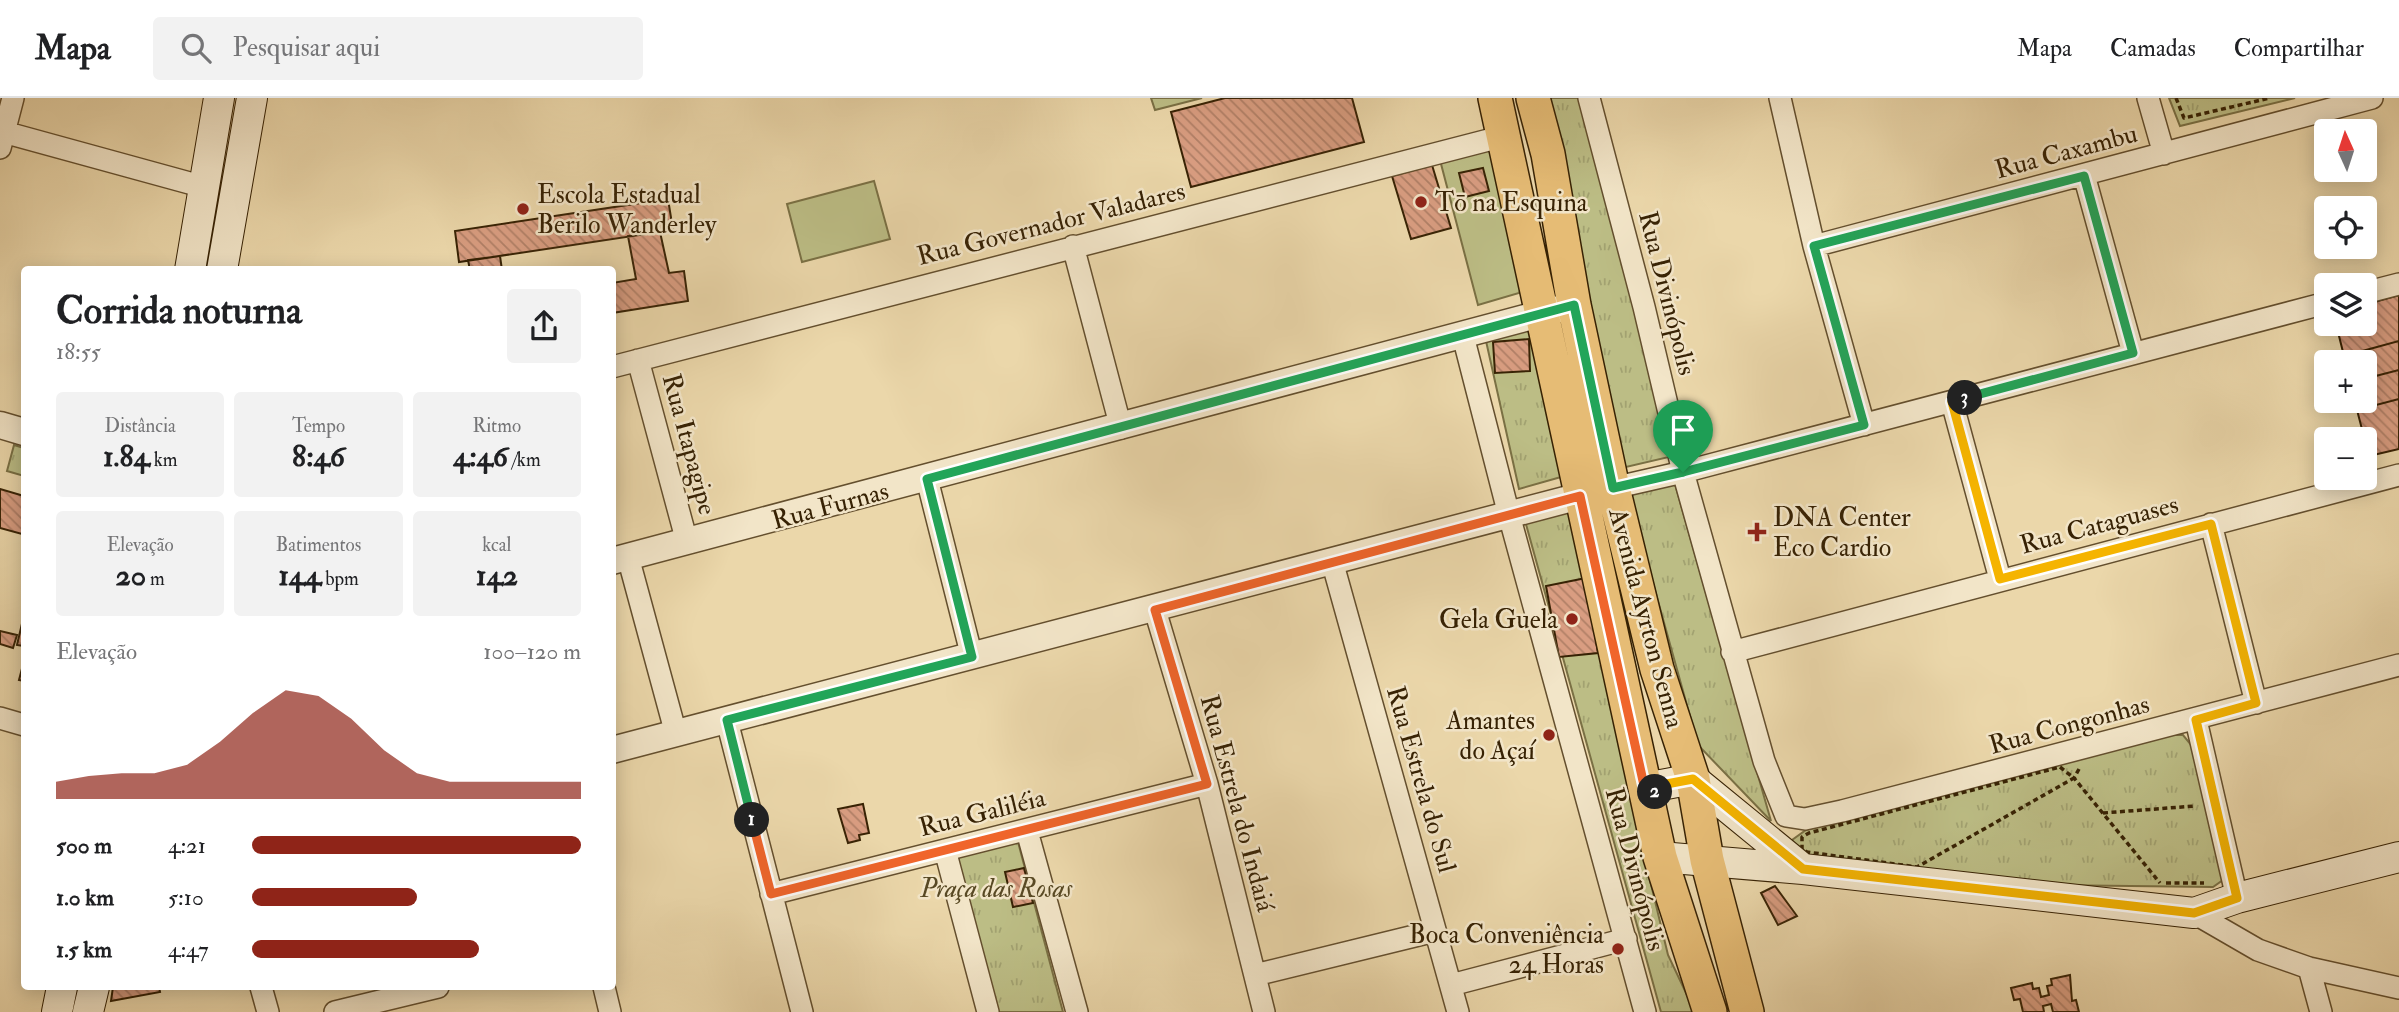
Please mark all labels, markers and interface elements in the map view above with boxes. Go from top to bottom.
search box [153,17,643,80]
text: Mapa [35,28,111,69]
icon: search [177,29,215,67]
text: Pesquisar aqui [233,32,380,64]
text: Mapa [2017,33,2072,64]
text: Camadas [2110,33,2196,64]
text: Compartilhar [2234,33,2364,64]
street label: Rua Caxambu [1992,118,2141,186]
north arrow [2314,119,2376,182]
map controls [2314,119,2377,490]
street label: Rua Governador Valadares [914,175,1189,273]
place label: Escola Estadual Berilo Wanderley [537,179,717,241]
place label: Tō na Esquina [1435,187,1588,219]
marker: Tō na Esquina [1413,194,1429,210]
button: locate [2314,196,2377,259]
marker: Escola Estadual Berilo Wanderley [515,201,531,217]
street label: Rua Divinópolis [1630,208,1703,379]
button: layers [2314,273,2377,336]
text: Corrida noturna [56,287,302,335]
button: share [507,289,581,363]
text: 18:55 [56,337,101,366]
button: + [2314,350,2377,413]
street label: Rua Itapagipe [654,370,723,519]
pin: 3 [1948,380,1982,416]
text: 3 [1961,385,1968,409]
pin [1653,400,1713,472]
icon: arrive [1664,411,1702,449]
text: Distância [105,414,176,438]
text: Tempo [292,414,345,438]
text: Ritmo [473,414,521,438]
button: − [2314,427,2377,490]
text: 1.84 [103,438,150,475]
text: 8:46 [292,438,345,475]
text: 4:46 [453,438,508,475]
text: km [150,448,177,472]
text: /km [508,448,541,472]
street label: Rua Furnas [768,475,892,537]
street label: Rua Cataguases [2017,488,2182,561]
place label: DNA Center Eco Cardio [1773,502,1911,564]
street label: Avenida Ayrton Senna [1601,504,1691,732]
marker: DNA Center Eco Cardio [1747,522,1767,542]
text: Elevação [107,533,174,557]
text: Batimentos [276,533,361,557]
text: kcal [482,533,511,557]
text: 20 [115,557,146,594]
text: 144 [278,557,321,594]
text: 142 [476,557,518,594]
text: m [146,567,165,591]
text: bpm [321,567,359,591]
place label: Gela Guela [1439,604,1558,636]
marker: Gela Guela [1564,611,1580,627]
text: Elevação [56,637,137,666]
text: 100–120 m [483,637,581,666]
street label: Rua Estrela do Sul [1379,682,1463,877]
street label: Rua Congonhas [1985,688,2153,762]
street label: Rua Estrela do Indaiá [1193,691,1281,915]
place label: Amantes do Açaí [1445,705,1537,767]
marker: Amantes do Açaí [1541,727,1557,743]
pin: 2 [1638,774,1672,810]
text: 2 [1650,779,1659,803]
street label: Rua Galiléia [916,782,1049,844]
street label: Rua Divinópolis [1597,784,1672,955]
pin: 1 [734,802,770,838]
text: 1 [748,807,755,831]
text: 500 m [56,831,112,860]
text: 4:21 [168,831,206,860]
park label: Praça das Rosas [919,873,1073,905]
text: 1.0 km [56,883,114,912]
text: 5:10 [168,883,204,912]
place label: Boca Conveniência 24 Horas [1409,919,1604,981]
text: 1.5 km [56,935,112,964]
text: 4:47 [168,935,209,964]
marker: Boca Conveniência 24 Horas [1610,941,1626,957]

